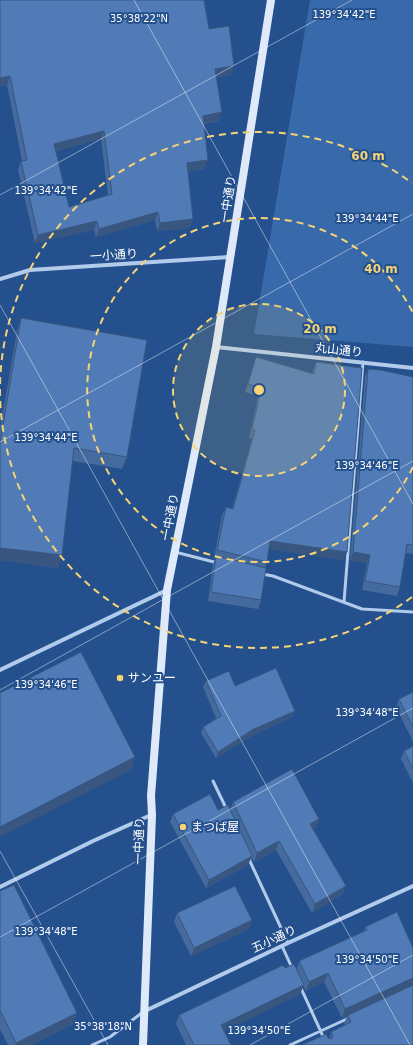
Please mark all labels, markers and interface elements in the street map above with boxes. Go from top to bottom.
text: 139°34'42"E [312,9,376,20]
text: 35°38'22"N [110,13,168,24]
text: 60 m [351,149,385,163]
street label: 一中通り [217,174,239,224]
text: 139°34'42"E [14,185,78,196]
text: 139°34'44"E [335,213,399,224]
street label: 一小通り [90,246,138,264]
text: 40 m [364,262,398,276]
text: 20 m [303,322,337,336]
street label: 丸山通り [314,341,364,359]
centre of rings [252,383,266,397]
text: 139°34'44"E [14,432,78,443]
text: 139°34'46"E [335,460,399,471]
street label: 一中通り [159,492,181,542]
place label: サンユー [128,671,176,685]
marker: サンユー [115,673,125,683]
text: 139°34'46"E [14,679,78,690]
text: 139°34'48"E [335,707,399,718]
street label: 一中通り [131,817,147,865]
place label: まつば屋 [191,820,239,834]
marker: まつば屋 [178,822,188,832]
street label: 五小通り [249,923,299,955]
text: 139°34'48"E [14,926,78,937]
text: 139°34'50"E [335,954,399,965]
text: 35°38'18"N [74,1021,132,1032]
text: 139°34'50"E [227,1025,291,1036]

